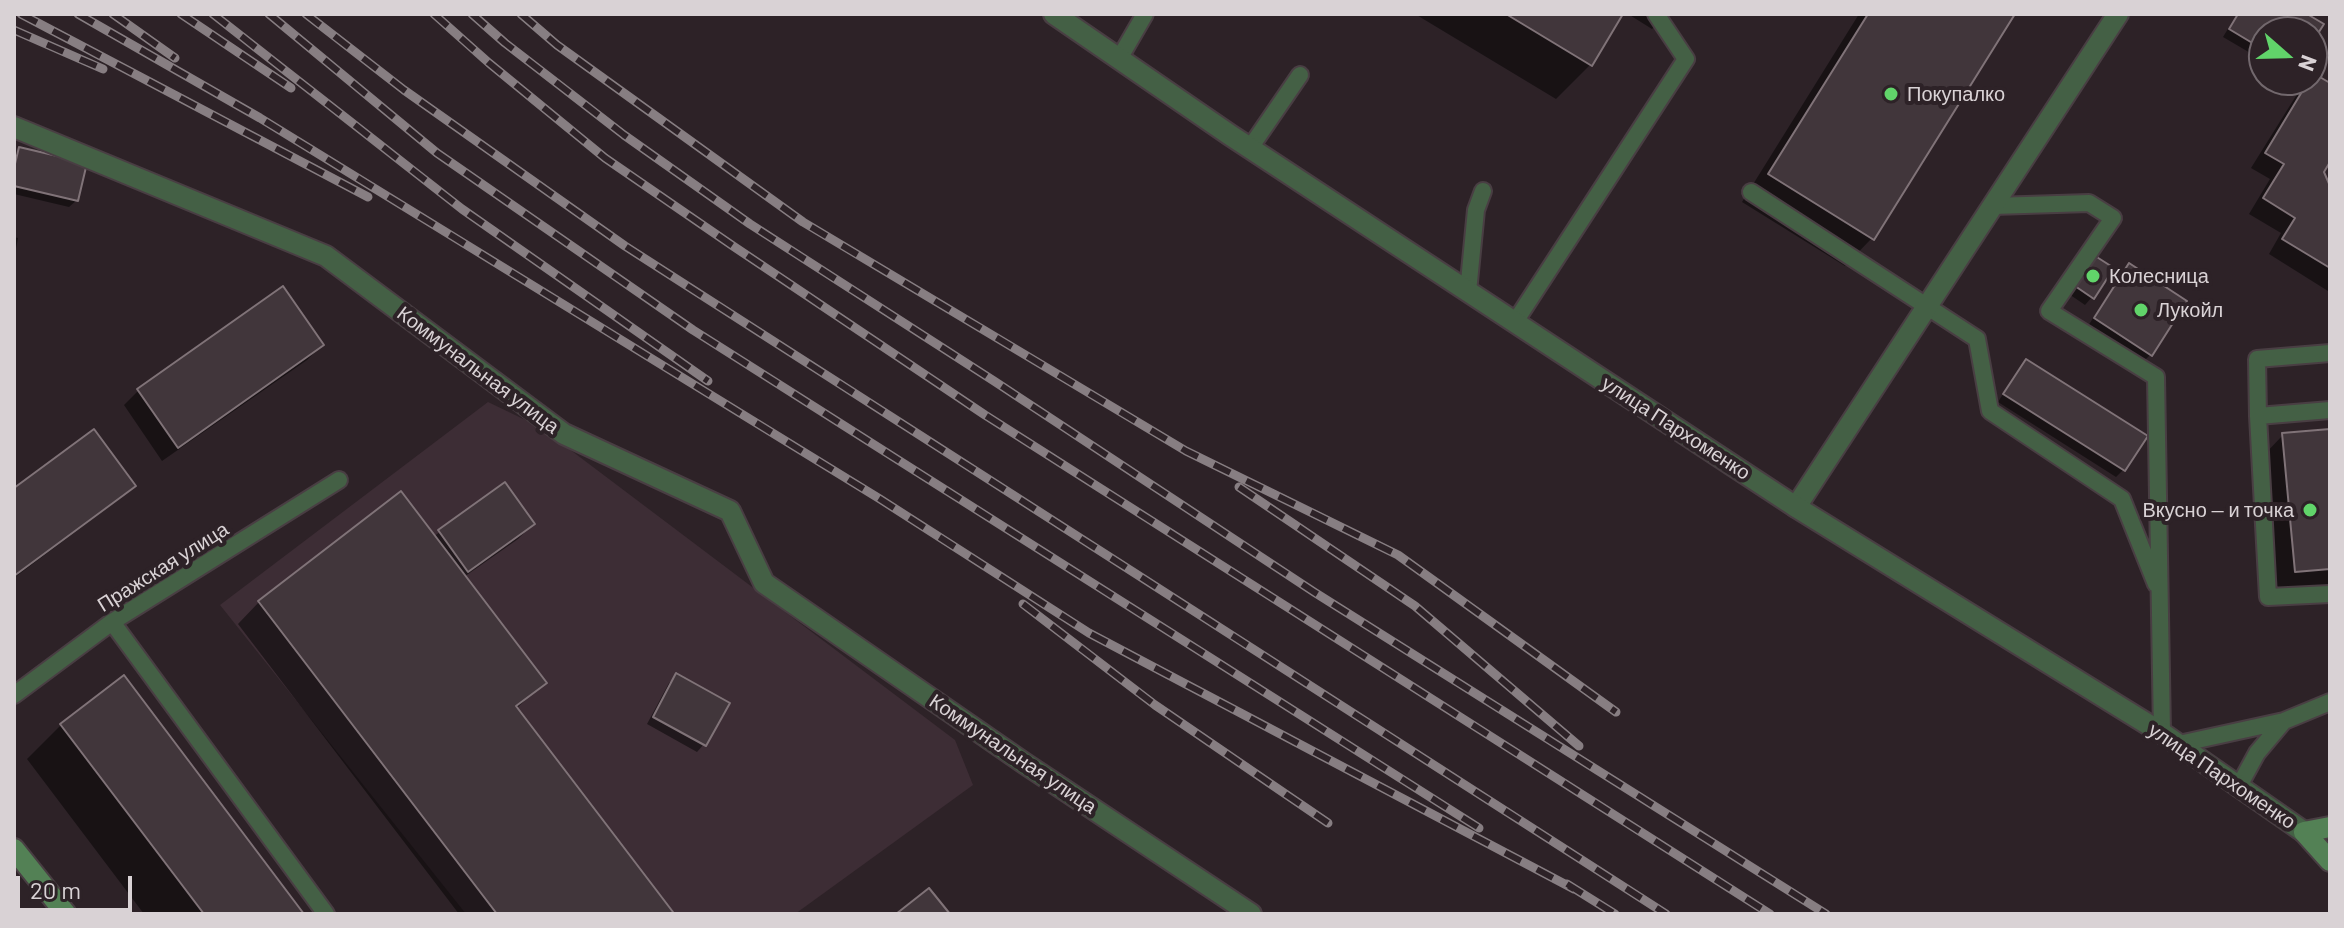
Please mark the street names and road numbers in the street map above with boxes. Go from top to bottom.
street label: Коммунальная улица [392,301,564,439]
street label: улица Пархоменко [1597,371,1755,485]
street label: Пражская улица [93,517,233,617]
street label: Коммунальная улица [925,689,1101,819]
street label: улица Пархоменко [2144,718,2300,834]

